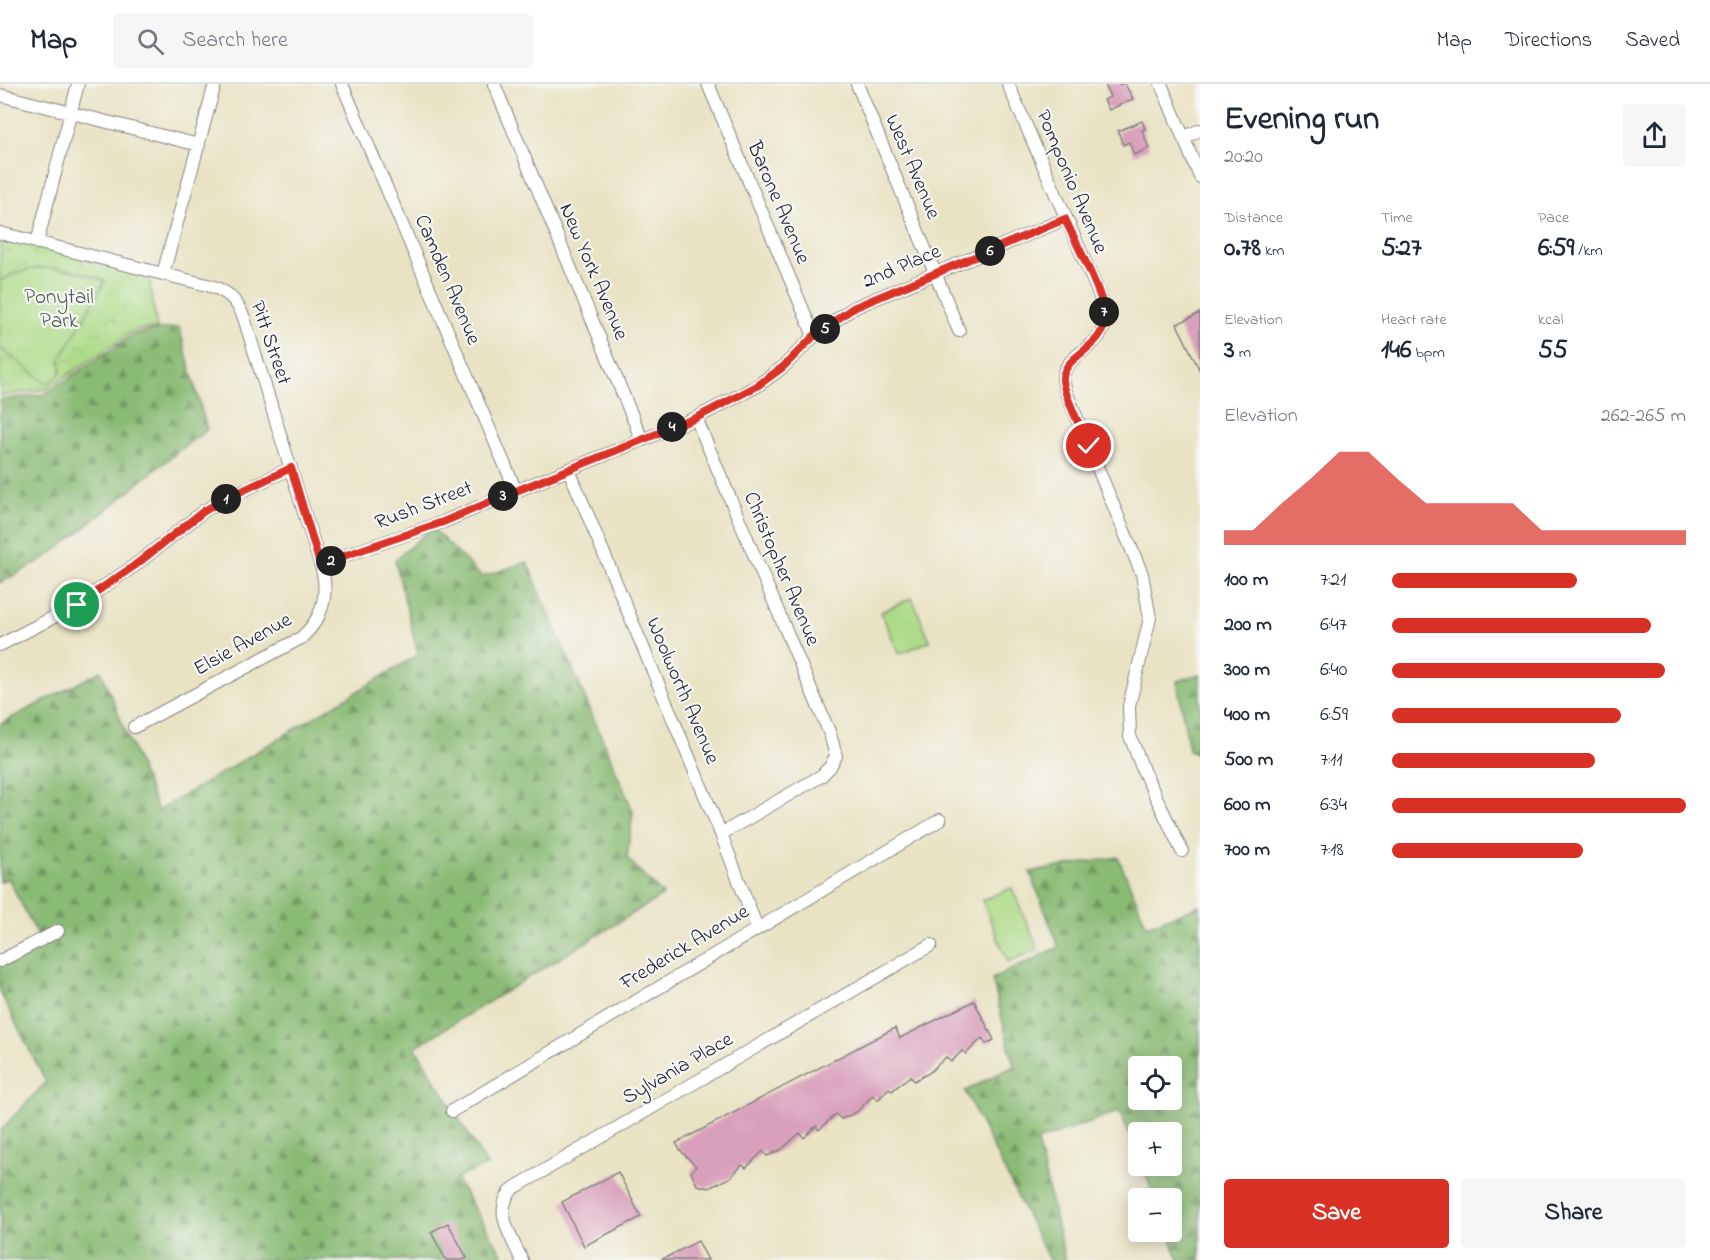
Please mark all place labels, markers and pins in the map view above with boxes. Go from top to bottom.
pin: 6 [975,236,1005,266]
pin: 7 [1089,297,1119,327]
pin: 5 [810,314,840,344]
pin: 4 [657,412,687,442]
pin [1063,420,1114,471]
pin: 3 [488,481,518,511]
pin: 1 [211,484,241,514]
pin: 2 [316,546,346,576]
pin [51,579,102,630]

